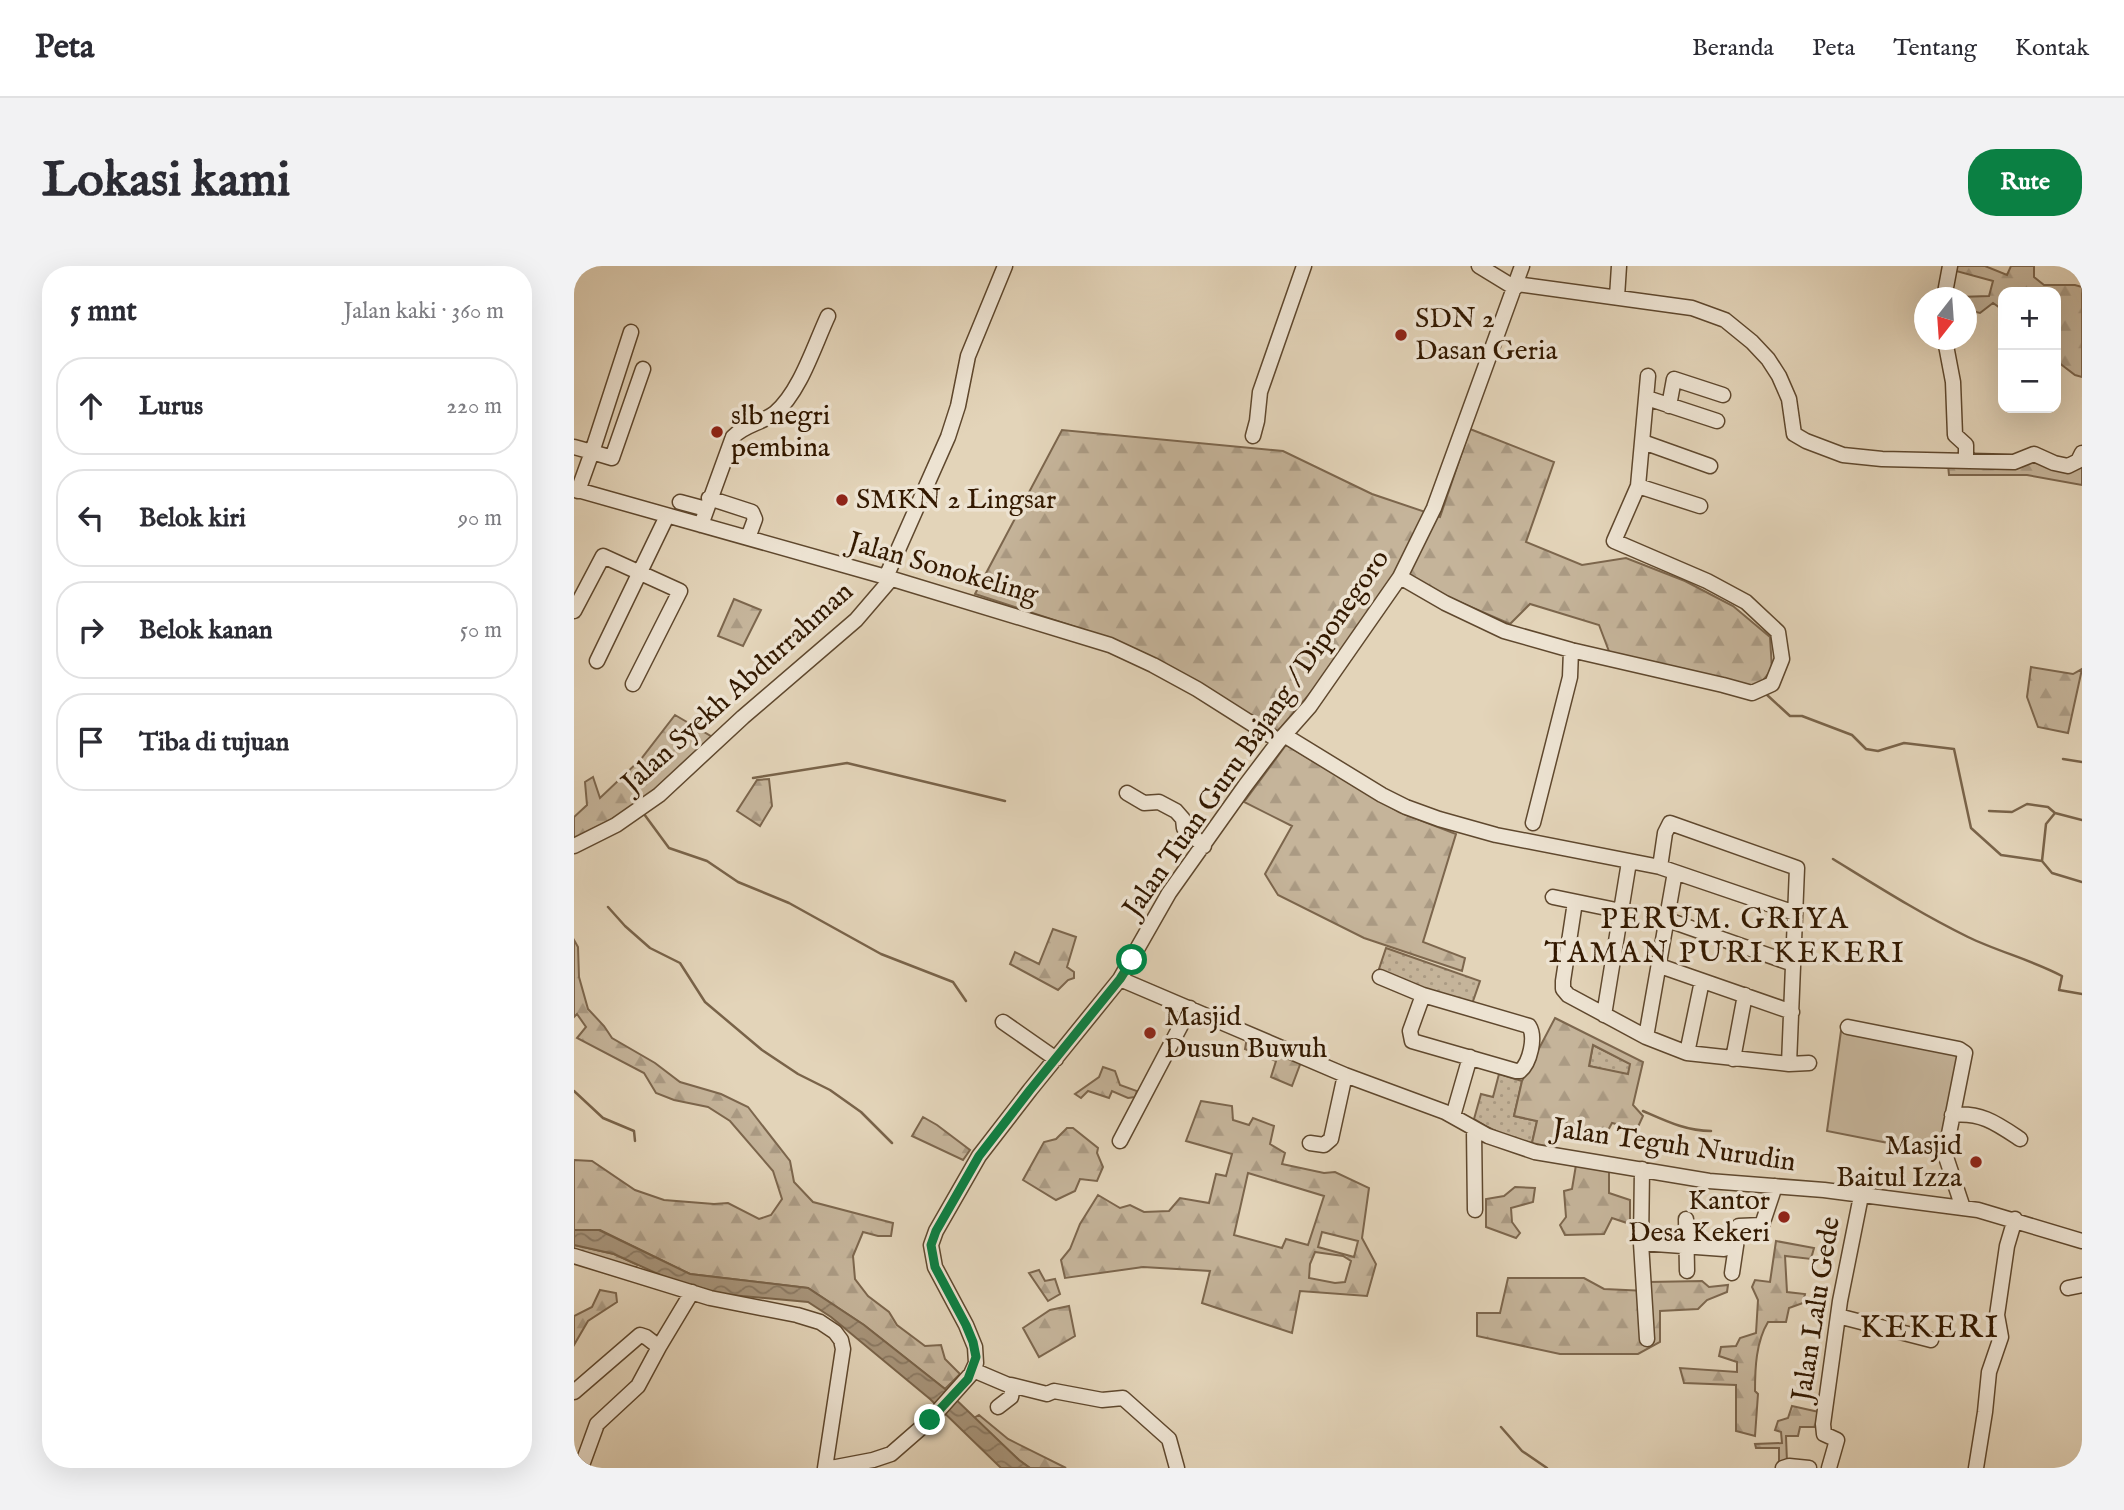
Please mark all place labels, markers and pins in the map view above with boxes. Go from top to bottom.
place label: SDN 2 Dasan Geria [1415,302,1558,369]
marker: SDN 2 Dasan Geria [1393,327,1409,343]
place label: slb negri pembina [731,399,831,466]
marker: slb negri pembina [709,424,725,440]
place label: SMKN 2 Lingsar [856,483,1056,518]
marker: SMKN 2 Lingsar [834,492,850,508]
place label: Masjid Dusun Buwuh [1164,1000,1327,1067]
marker: Masjid Dusun Buwuh [1142,1025,1158,1041]
place label: Masjid Baitul Izza [1836,1129,1963,1196]
marker: Masjid Baitul Izza [1968,1154,1984,1170]
place label: Kantor Desa Kekeri [1628,1184,1770,1251]
marker: Kantor Desa Kekeri [1776,1209,1792,1225]

